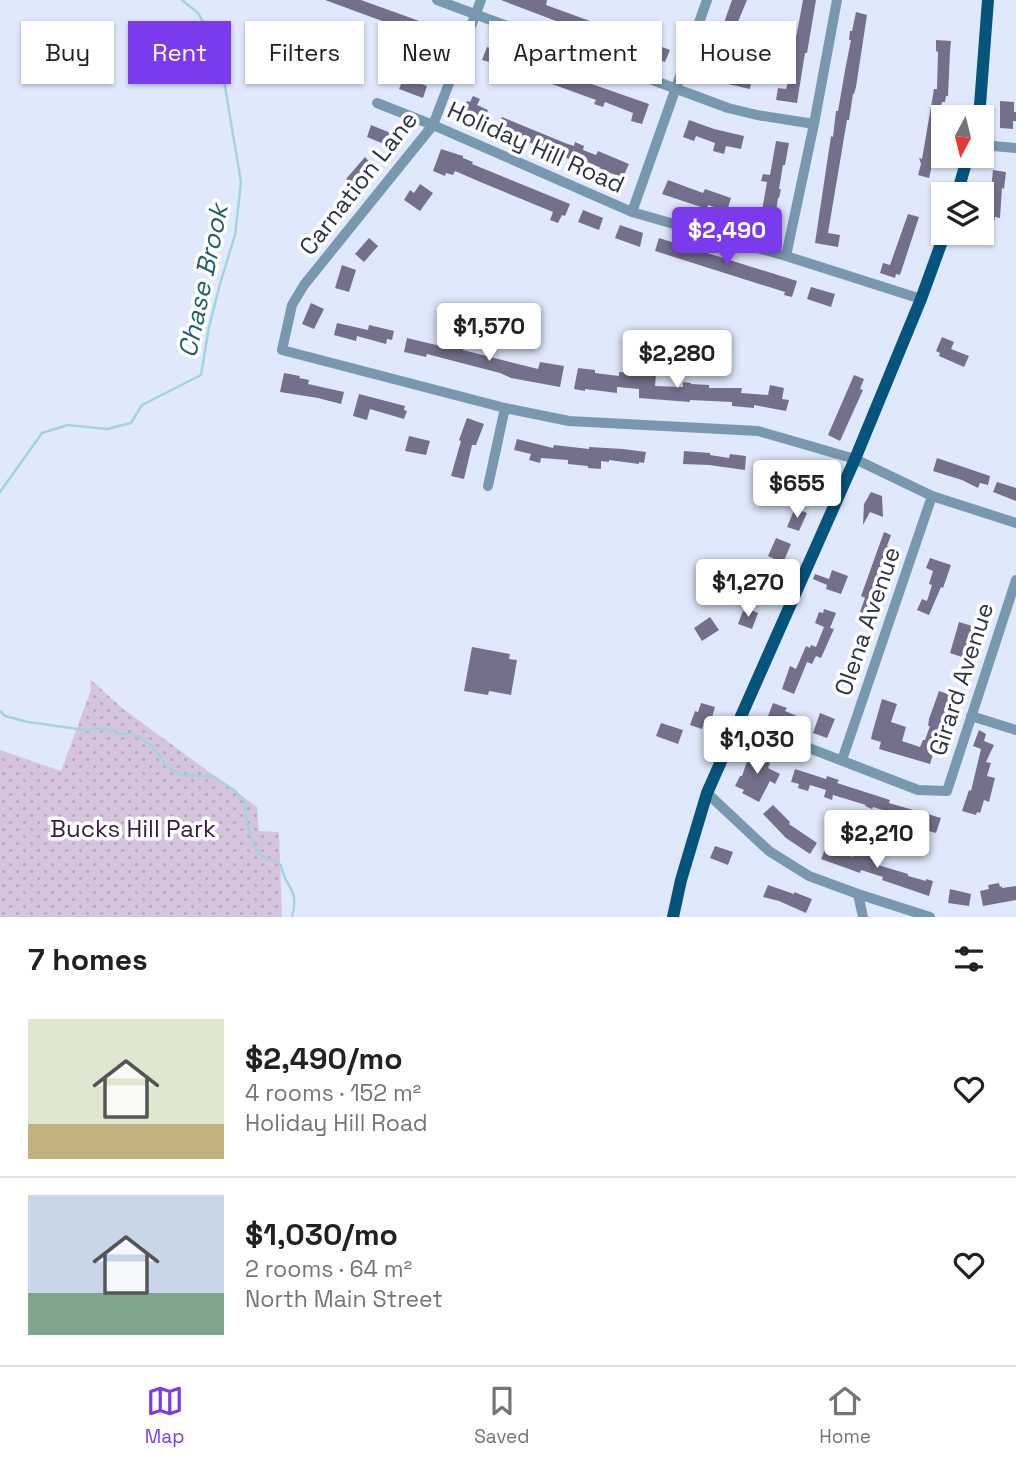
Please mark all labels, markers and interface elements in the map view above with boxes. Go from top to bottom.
chip: Buy [21,21,114,84]
chip: Rent [128,21,231,84]
chip: Filters [245,21,364,84]
chip: New [378,21,475,84]
chip: Apartment [489,21,662,84]
chip: House [676,21,796,84]
street label: Holiday Hill Road [443,94,629,200]
street label: Carnation Lane [292,105,424,261]
north arrow [931,105,994,168]
map controls [931,105,994,245]
button: layers [931,182,994,245]
water label: Chase Brook [170,198,236,361]
pin: $2,490 [670,208,784,267]
text: $2,490 [688,215,766,245]
pin: $1,570 [432,304,546,363]
text: $1,570 [453,311,525,341]
pin: $2,280 [620,330,734,390]
text: $2,280 [639,338,715,368]
pin: $655 [756,461,838,520]
text: $655 [769,468,825,498]
street label: Olena Avenue [827,543,907,699]
pin: $1,270 [691,560,805,619]
text: $1,270 [712,567,784,597]
street label: Girard Avenue [922,599,1000,759]
pin: $1,030 [700,716,814,776]
text: $1,030 [720,724,794,754]
pin: $2,210 [820,810,934,870]
park label: Bucks Hill Park [50,813,216,844]
text: $2,210 [840,818,914,848]
text: 7 homes [28,940,148,979]
icon: filters [950,940,988,978]
text: $2,490/mo [245,1039,403,1078]
icon: home [84,1047,168,1131]
icon: heart [950,1070,988,1108]
text: 4 rooms · 152 m² [245,1078,421,1108]
text: Holiday Hill Road [245,1108,428,1138]
text: $1,030/mo [245,1215,398,1254]
icon: home [84,1223,168,1307]
icon: heart [950,1246,988,1284]
text: 2 rooms · 64 m² [245,1254,412,1284]
text: North Main Street [245,1284,443,1314]
tab: Map [145,1382,184,1449]
tab: Saved [474,1382,530,1449]
tab: Home [819,1382,871,1449]

